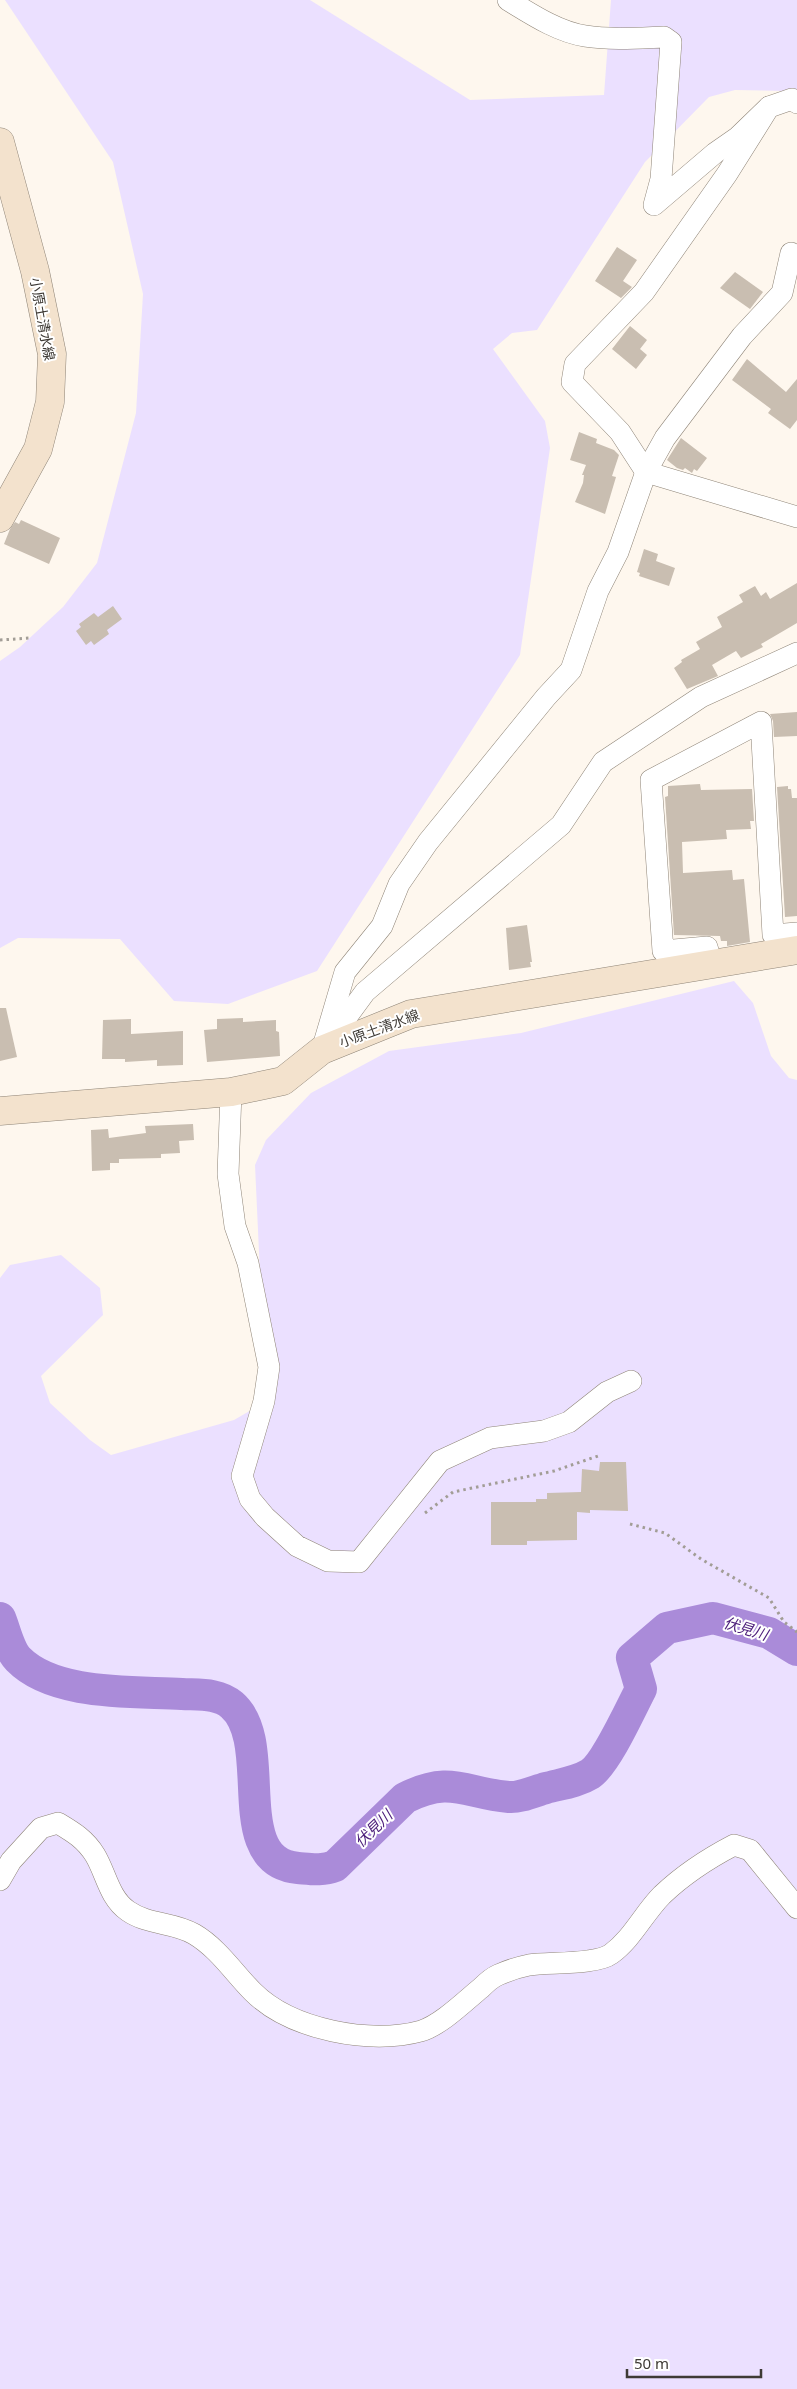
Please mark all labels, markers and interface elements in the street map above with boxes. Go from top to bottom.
street label: 小原土清水線 [26,276,60,362]
street label: 小原土清水線 [336,1005,422,1051]
water label: 伏見川 [722,1612,772,1645]
water label: 伏見川 [350,1804,398,1851]
scale bar [627,2346,761,2378]
text: 50 m [634,2353,669,2373]

